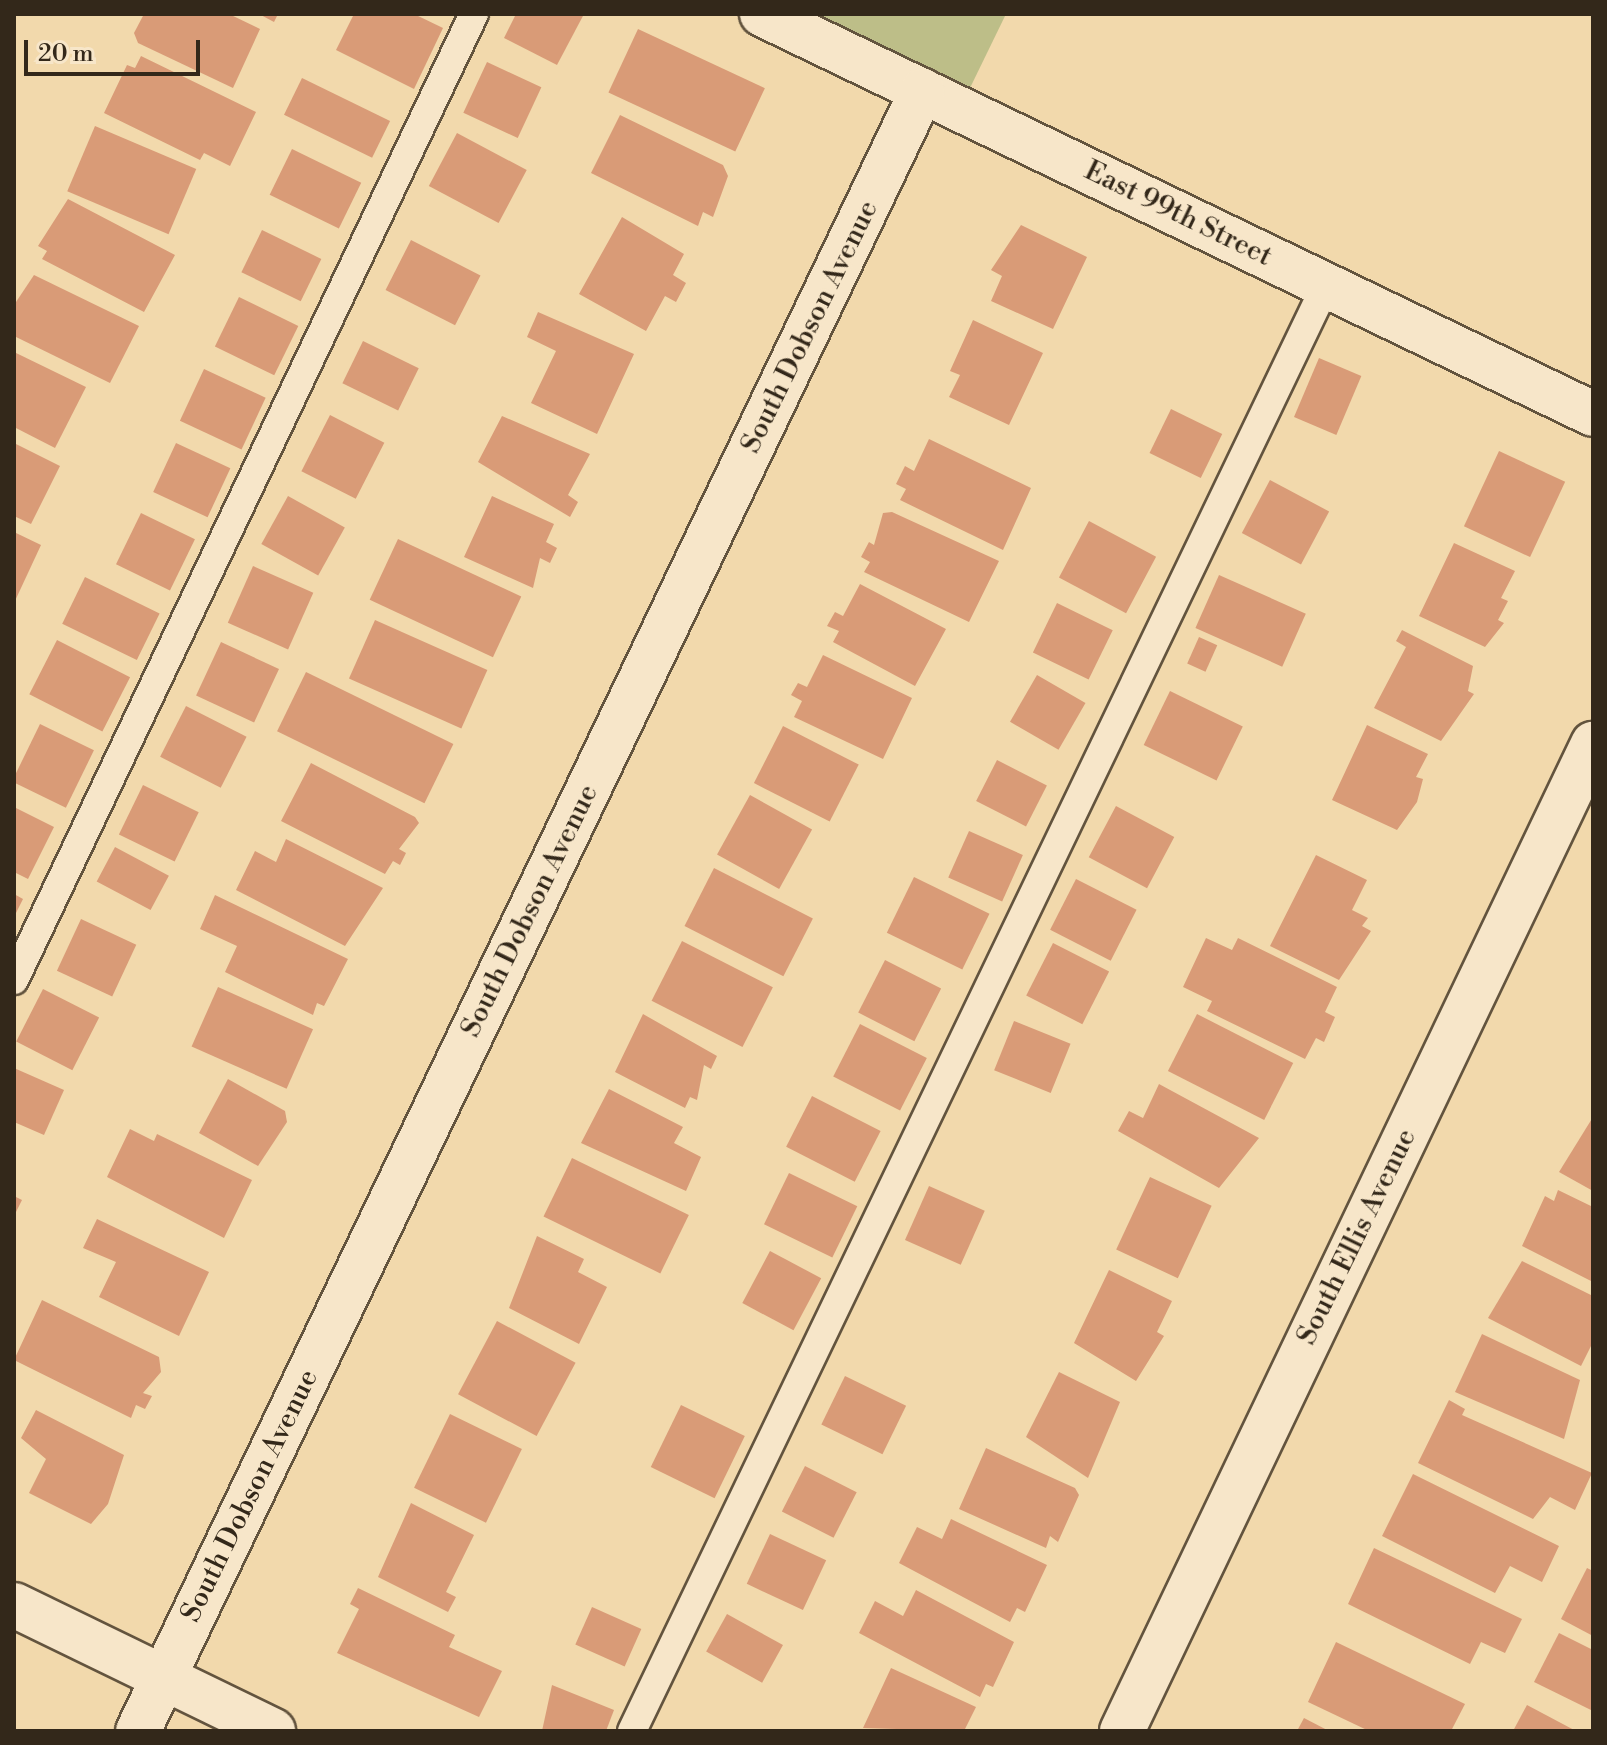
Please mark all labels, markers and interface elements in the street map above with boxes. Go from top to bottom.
scale bar [28,24,204,74]
text: 20 m [38,39,94,69]
street label: East 99th Street [1079,154,1277,274]
street label: South Dobson Avenue [734,195,886,459]
street label: South Dobson Avenue [454,779,606,1043]
street label: South Ellis Avenue [1290,1124,1424,1350]
street label: South Dobson Avenue [174,1364,326,1628]

